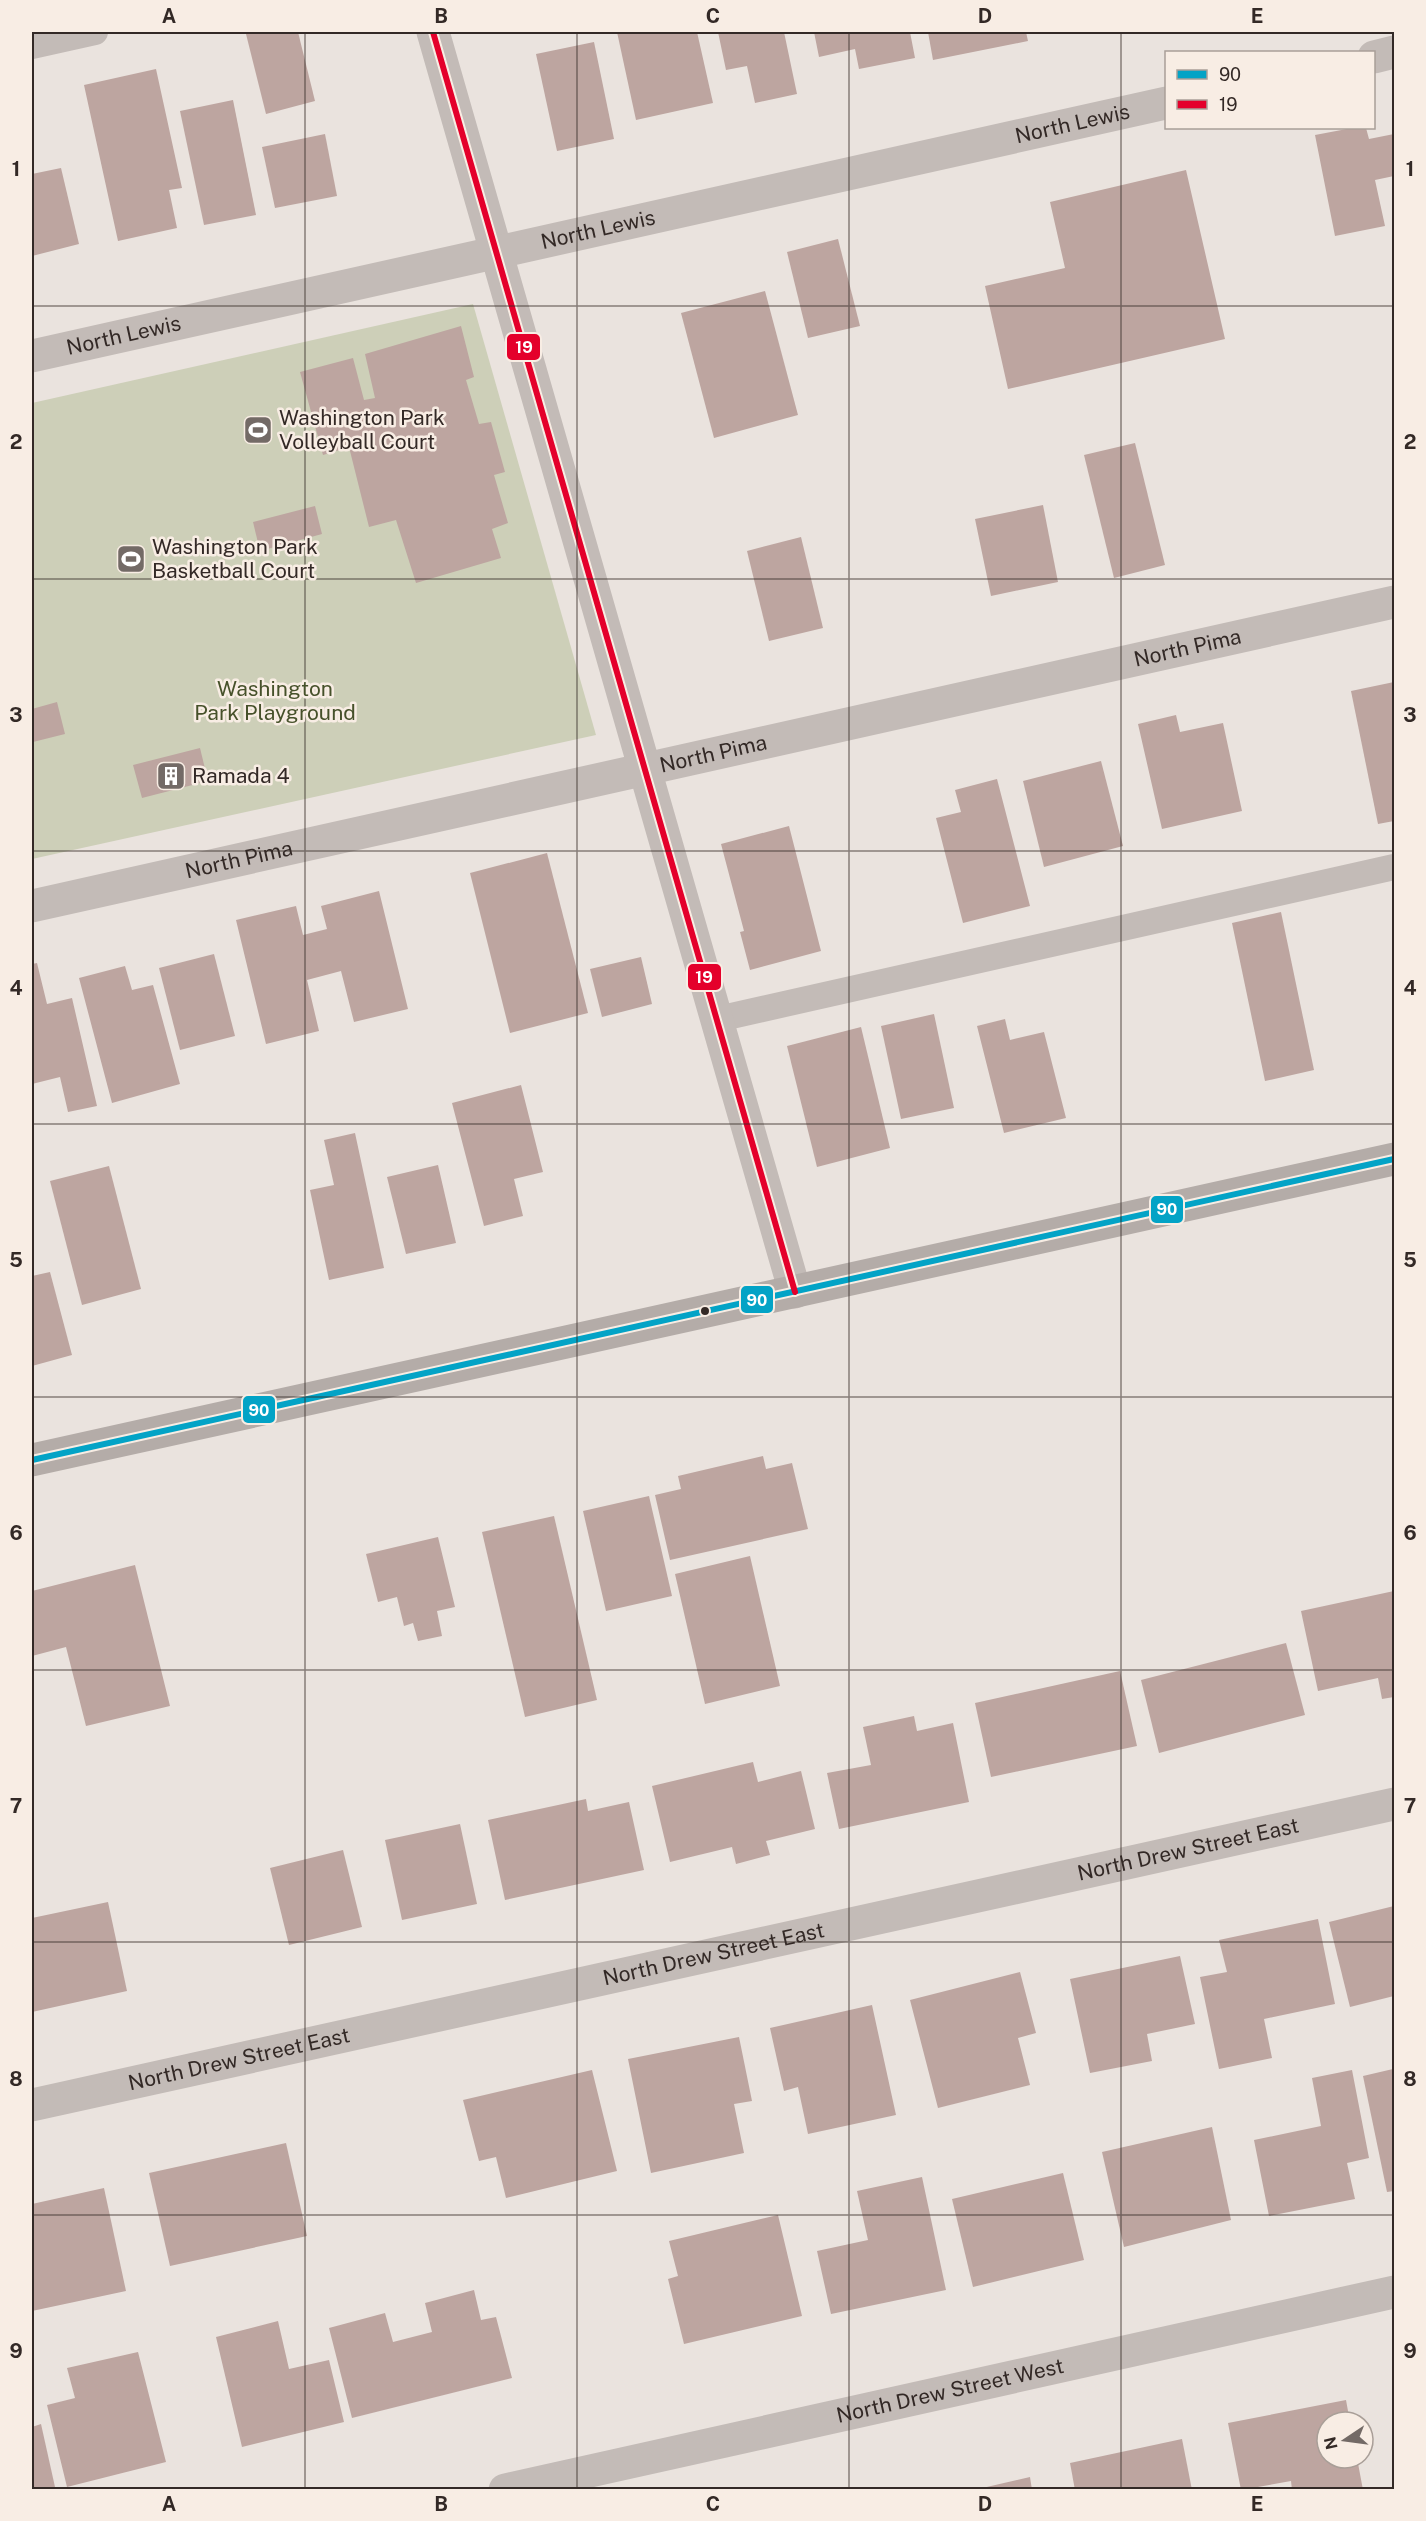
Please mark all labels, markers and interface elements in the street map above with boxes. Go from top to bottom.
text: A [162,4,176,28]
text: B [434,4,448,28]
text: C [706,4,720,28]
text: D [978,4,992,28]
text: E [1251,4,1263,28]
legend [1165,51,1375,129]
text: 90 [1219,64,1241,85]
text: 19 [1219,94,1238,115]
street label: North Lewis [1013,98,1132,148]
text: 1 [12,157,20,181]
text: 1 [1406,157,1414,181]
street label: North Lewis [538,204,658,254]
street label: North Lewis [64,310,183,360]
line badge: 19 [506,333,541,361]
text: 19 [515,338,533,357]
place label: Washington Park Volleyball Court [279,405,445,454]
sports icon: Washington Park Volleyball Court [242,414,274,446]
text: 2 [10,430,22,454]
text: 2 [1404,430,1416,454]
place label: Washington Park Basketball Court [152,534,318,583]
sports icon: Washington Park Basketball Court [115,543,147,575]
street label: North Pima [1131,623,1244,672]
park label: Washington Park Playground [194,676,356,725]
text: 3 [9,703,23,727]
text: 3 [1403,703,1417,727]
street label: North Pima [657,729,769,778]
building icon: Ramada 4 [155,760,187,792]
place label: Ramada 4 [192,763,290,788]
street label: North Pima [183,835,295,883]
line badge: 19 [687,963,722,991]
text: 19 [695,968,713,987]
text: 4 [9,976,23,1000]
text: 4 [1403,976,1417,1000]
line badge: 90 [1150,1195,1184,1224]
text: 90 [1157,1200,1177,1219]
text: 5 [9,1248,23,1272]
text: 5 [1403,1248,1417,1272]
line badge: 90 [740,1285,774,1314]
text: 90 [747,1291,767,1310]
unlabelled marker [699,1305,711,1317]
line badge: 90 [242,1395,276,1424]
text: 90 [249,1401,269,1420]
text: 6 [9,1521,23,1545]
text: 6 [1403,1521,1417,1545]
text: 7 [10,1794,22,1818]
text: 7 [1404,1794,1416,1818]
street label: North Drew Street East [1075,1812,1301,1886]
street label: North Drew Street East [600,1917,827,1990]
street label: North Drew Street East [126,2022,352,2095]
text: 8 [9,2067,23,2091]
text: 8 [1403,2067,1417,2091]
text: 9 [9,2339,23,2363]
text: 9 [1403,2339,1417,2363]
street label: North Drew Street West [834,2353,1066,2428]
north arrow [1315,2410,1375,2470]
text: N [1320,2435,1342,2451]
text: A [162,2492,176,2516]
text: B [434,2492,448,2516]
text: C [706,2492,720,2516]
text: D [978,2492,992,2516]
text: E [1251,2492,1263,2516]

